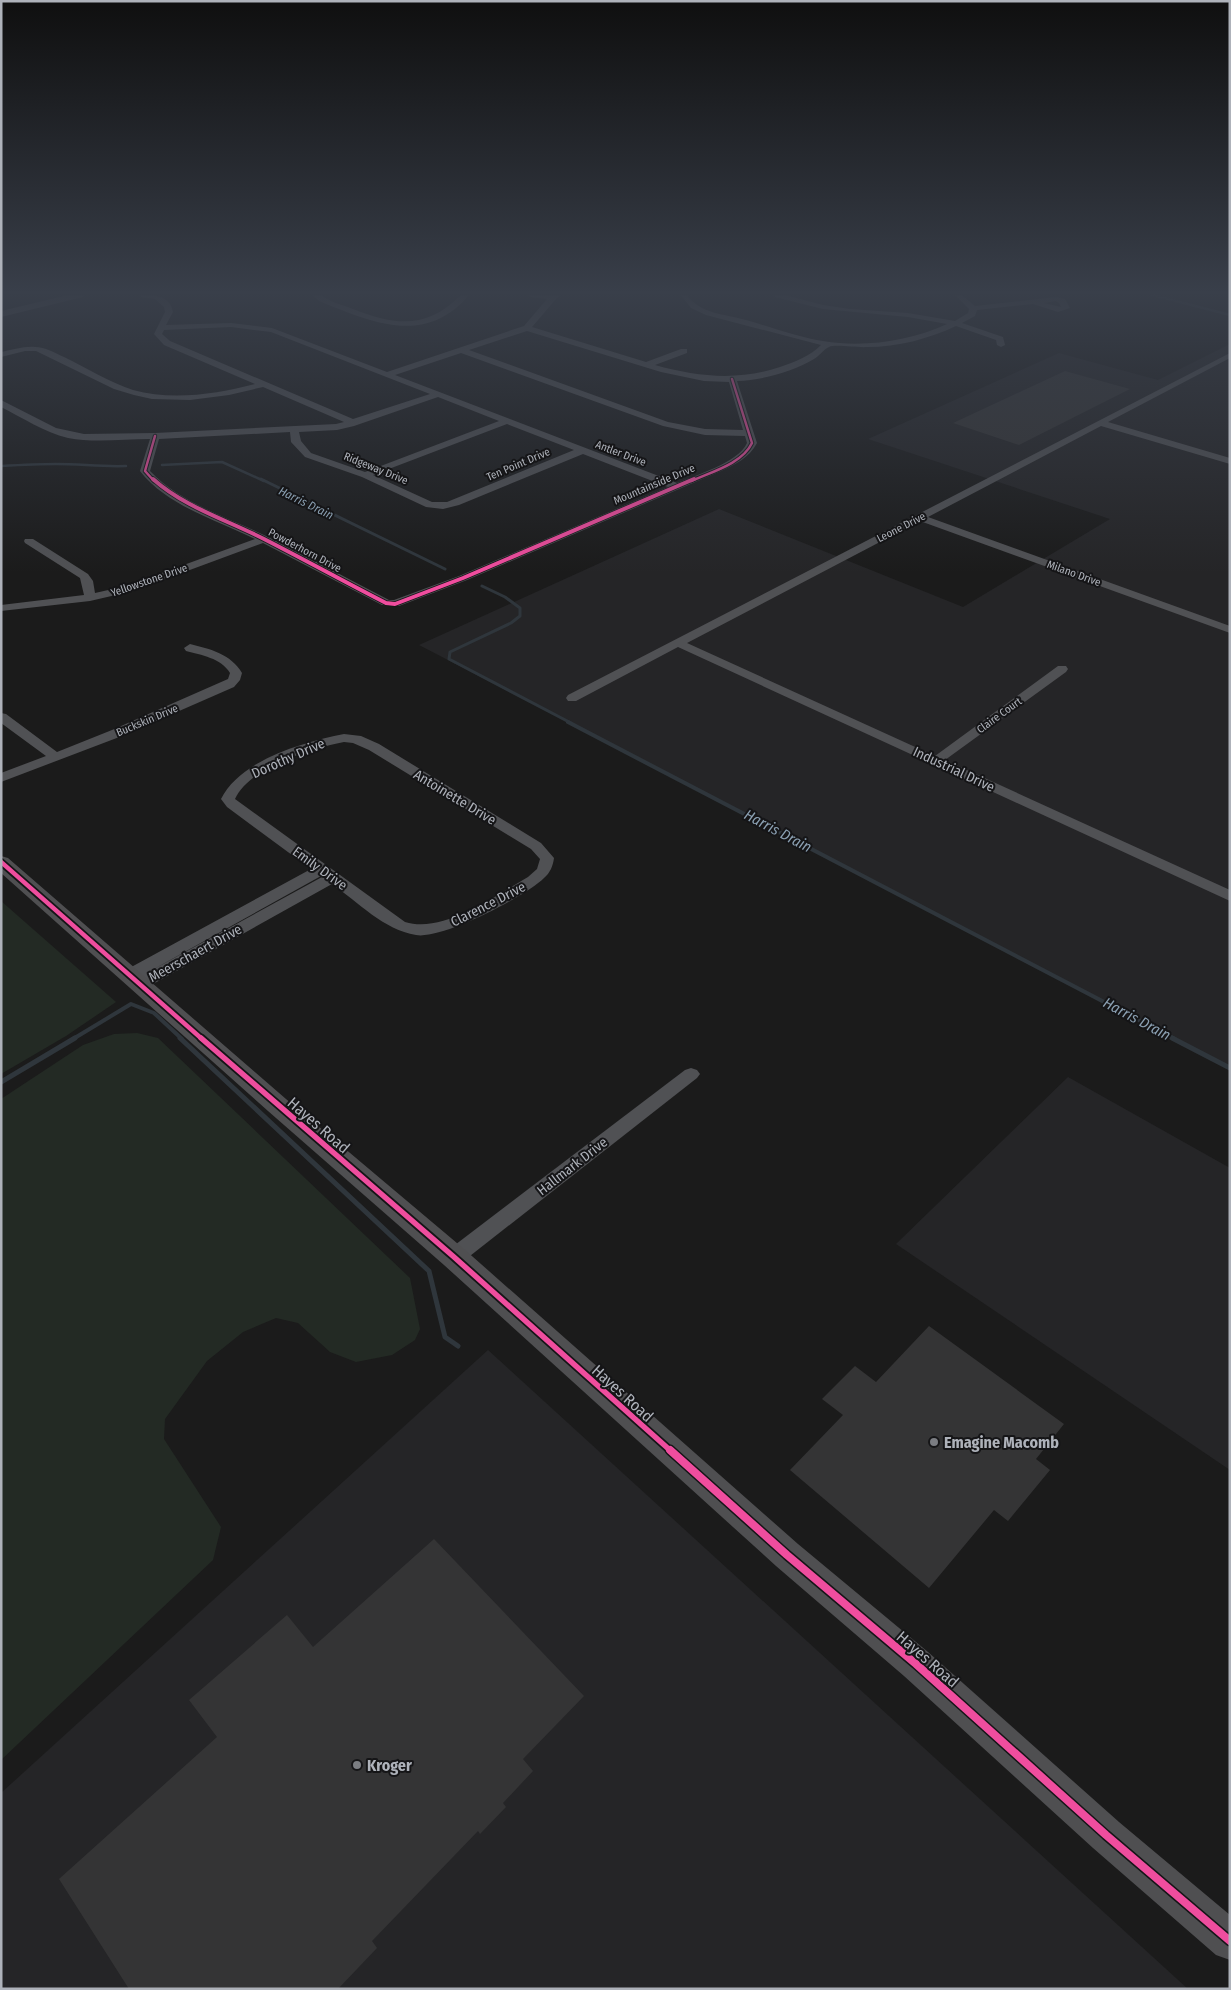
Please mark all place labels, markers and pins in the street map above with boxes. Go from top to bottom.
place label: Emagine Macomb [944,1433,1059,1452]
marker: Emagine Macomb [928,1436,940,1448]
place label: Kroger [367,1756,412,1775]
marker: Kroger [351,1759,363,1771]

